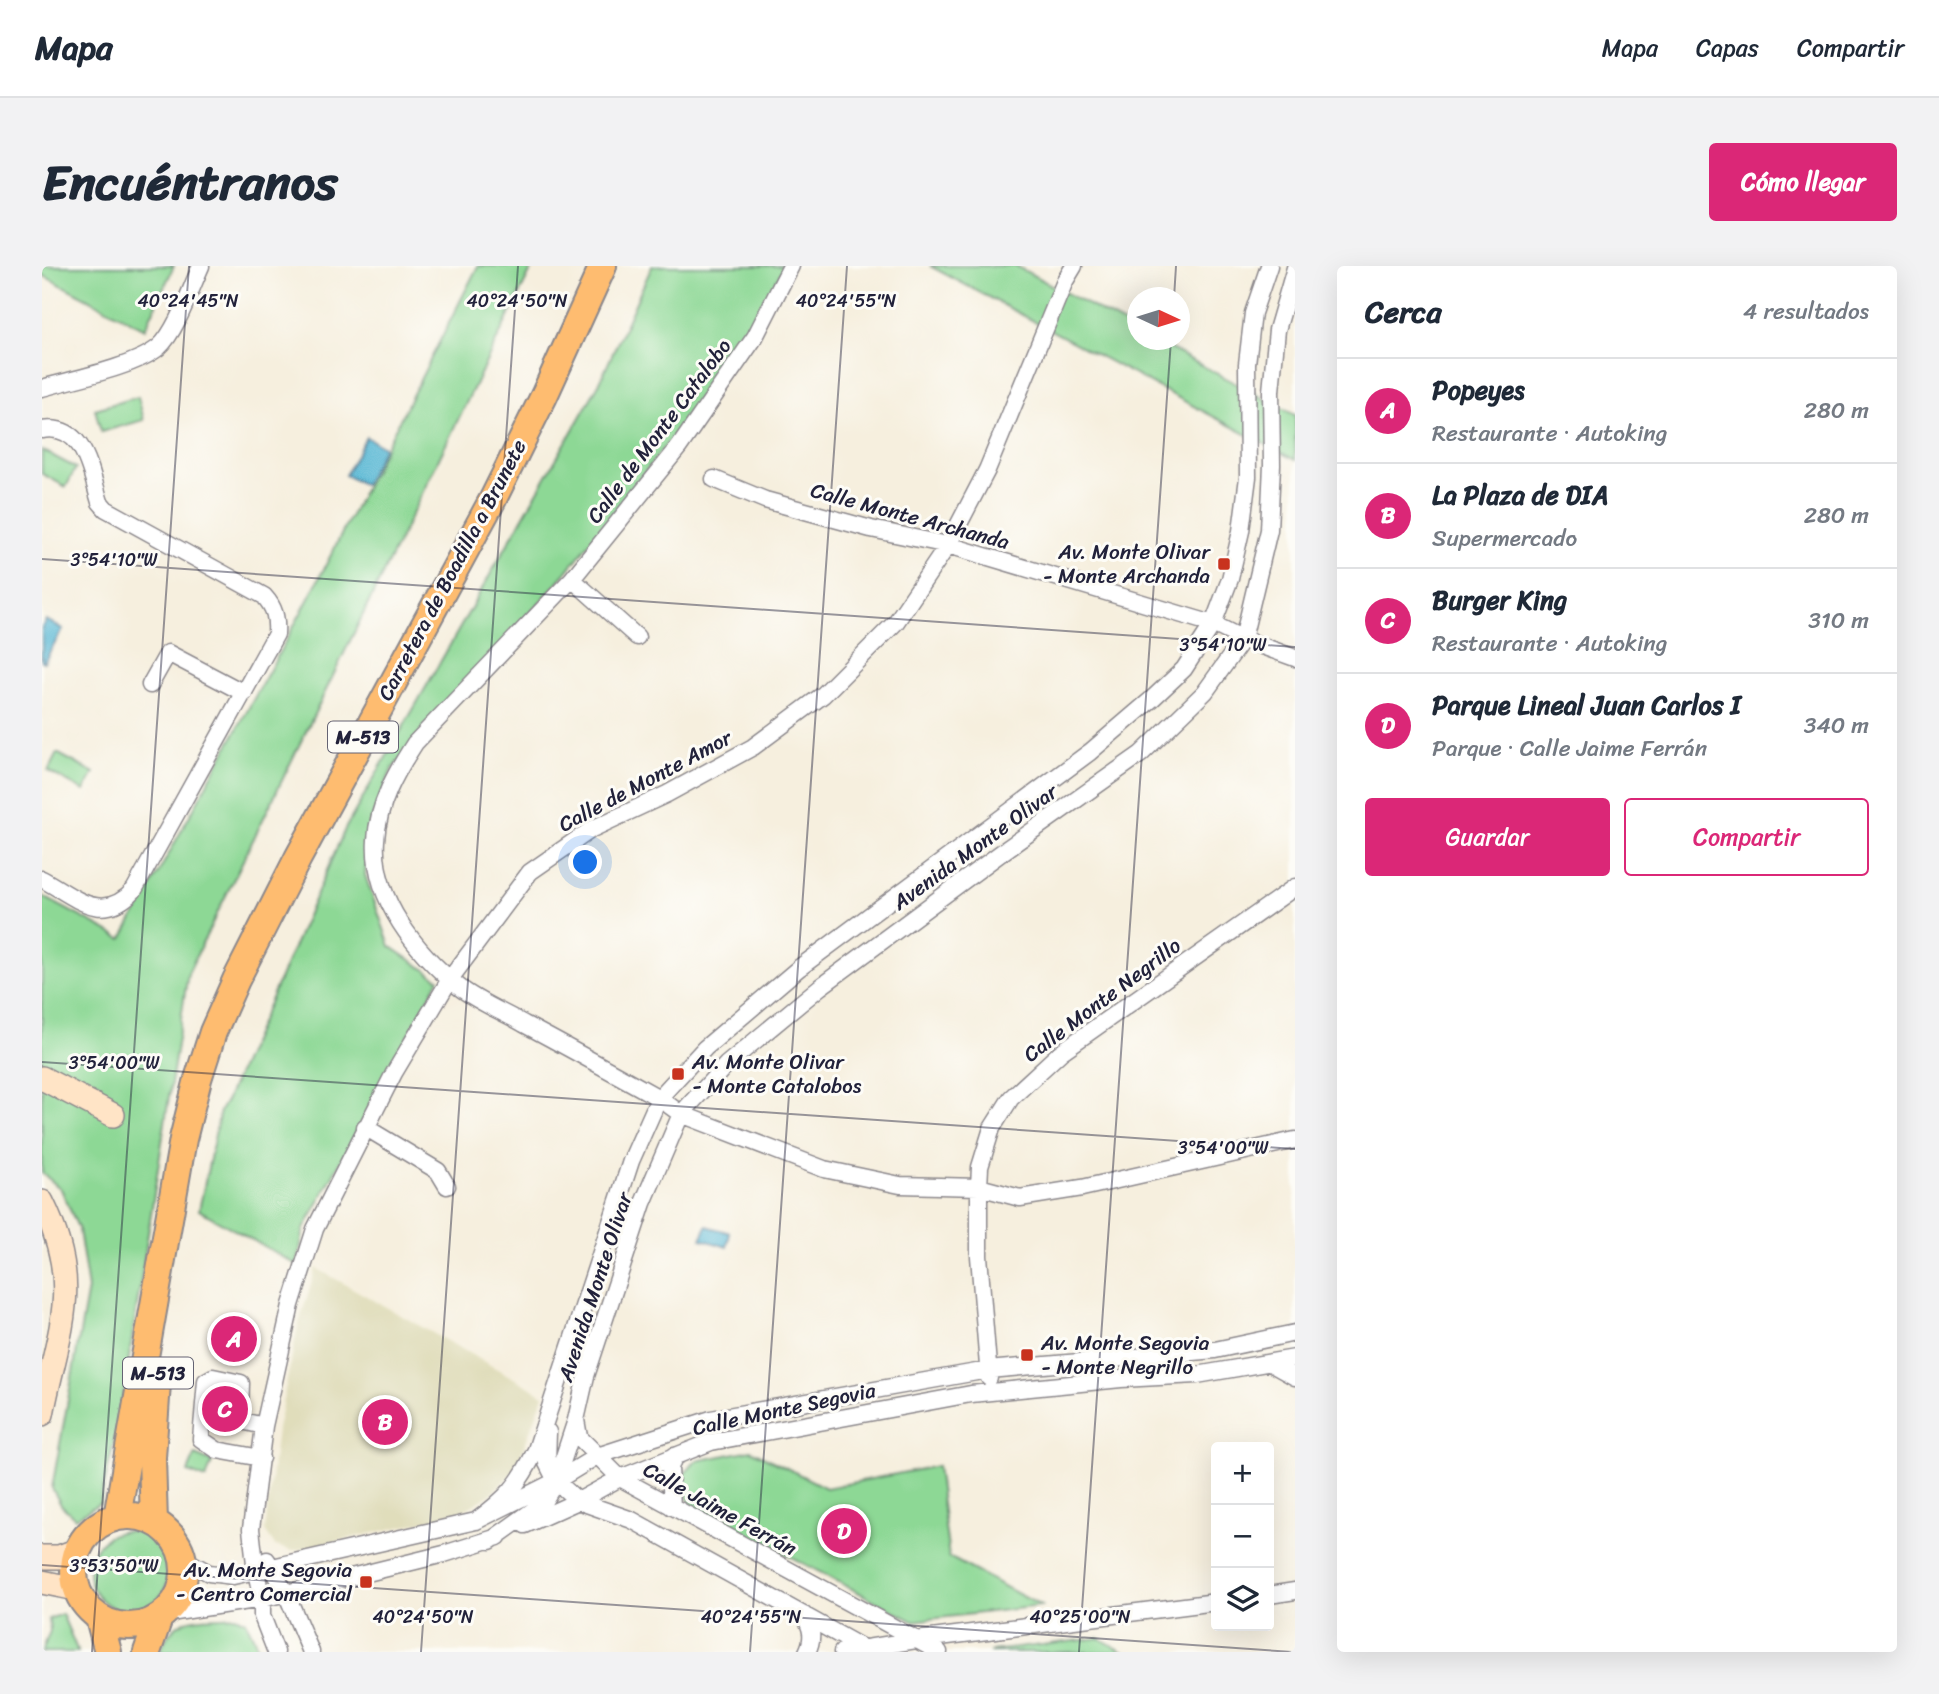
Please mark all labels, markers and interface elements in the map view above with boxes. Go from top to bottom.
text: Mapa [35,19,112,77]
text: Mapa [1602,27,1658,69]
text: Capas [1696,27,1759,69]
text: Compartir [1797,27,1904,69]
text: Encuéntranos [42,139,338,226]
button: Cómo llegar [1709,143,1897,221]
text: 40°24'45"N [138,285,239,317]
text: 40°24'50"N [467,285,568,317]
text: 40°24'55"N [796,285,897,317]
text: Cerca [1365,285,1441,339]
north arrow [1127,287,1190,350]
text: 4 resultados [1743,291,1869,332]
street label: Calle de Monte Catalobo [576,330,742,532]
text: Popeyes [1432,367,1525,413]
text: A [1380,390,1396,431]
text: 280 m [1804,390,1869,431]
text: Restaurante · Autoking [1432,413,1667,454]
street label: Carretera de Boadilla a Brunete [367,432,537,708]
street label: Calle Monte Archanda [806,471,1014,561]
text: La Plaza de DIA [1432,472,1608,518]
text: B [1381,495,1395,536]
text: 280 m [1804,495,1869,536]
text: Supermercado [1432,518,1577,559]
place label: Av. Monte Olivar - Monte Archanda [1043,533,1211,595]
text: 3°54'10"W [71,544,159,576]
marker: Av. Monte Olivar - Monte Archanda [1216,556,1232,572]
text: Burger King [1432,577,1567,623]
text: C [1381,600,1395,641]
text: 310 m [1808,600,1869,641]
text: Restaurante · Autoking [1432,623,1667,664]
text: 3°54'10"W [1180,629,1268,661]
text: Parque Lineal Juan Carlos I [1432,682,1741,728]
text: D [1381,705,1395,746]
text: 340 m [1804,705,1869,746]
street label: Calle de Monte Amor [551,719,740,843]
road number: M-513 [328,722,398,752]
text: Parque · Calle Jaime Ferrán [1432,728,1707,769]
street label: Avenida Monte Olivar [883,773,1067,921]
button: Guardar [1365,798,1610,876]
button: Compartir [1624,798,1869,876]
your location [568,845,602,879]
street label: Calle Monte Negrillo [1015,927,1190,1072]
place label: Av. Monte Olivar - Monte Catalobos [691,1043,862,1105]
text: 3°54'00"W [69,1047,160,1079]
marker: Av. Monte Olivar - Monte Catalobos [670,1066,686,1082]
text: 3°54'00"W [1178,1132,1269,1164]
street label: Avenida Monte Olivar [546,1186,644,1388]
pin: A [211,1313,257,1365]
place label: Av. Monte Segovia - Monte Negrillo [1040,1324,1210,1386]
marker: Av. Monte Segovia - Monte Negrillo [1019,1347,1035,1363]
road number: M-513 [123,1358,193,1388]
street label: Calle Monte Segovia [689,1371,879,1447]
pin: C [202,1383,248,1435]
pin: B [362,1396,408,1448]
map controls [1211,1442,1274,1631]
button: + [1211,1442,1274,1505]
street label: Calle Jaime Ferrán [636,1451,804,1567]
pin: D [821,1505,867,1557]
button: − [1211,1505,1274,1568]
text: 3°53'50"W [70,1550,160,1582]
place label: Av. Monte Segovia - Centro Comercial [176,1551,353,1613]
button: layers [1211,1568,1274,1631]
marker: Av. Monte Segovia - Centro Comercial [358,1574,374,1590]
text: 40°24'50"N [373,1601,474,1633]
text: 40°24'55"N [701,1601,802,1633]
text: 40°25'00"N [1029,1601,1131,1633]

